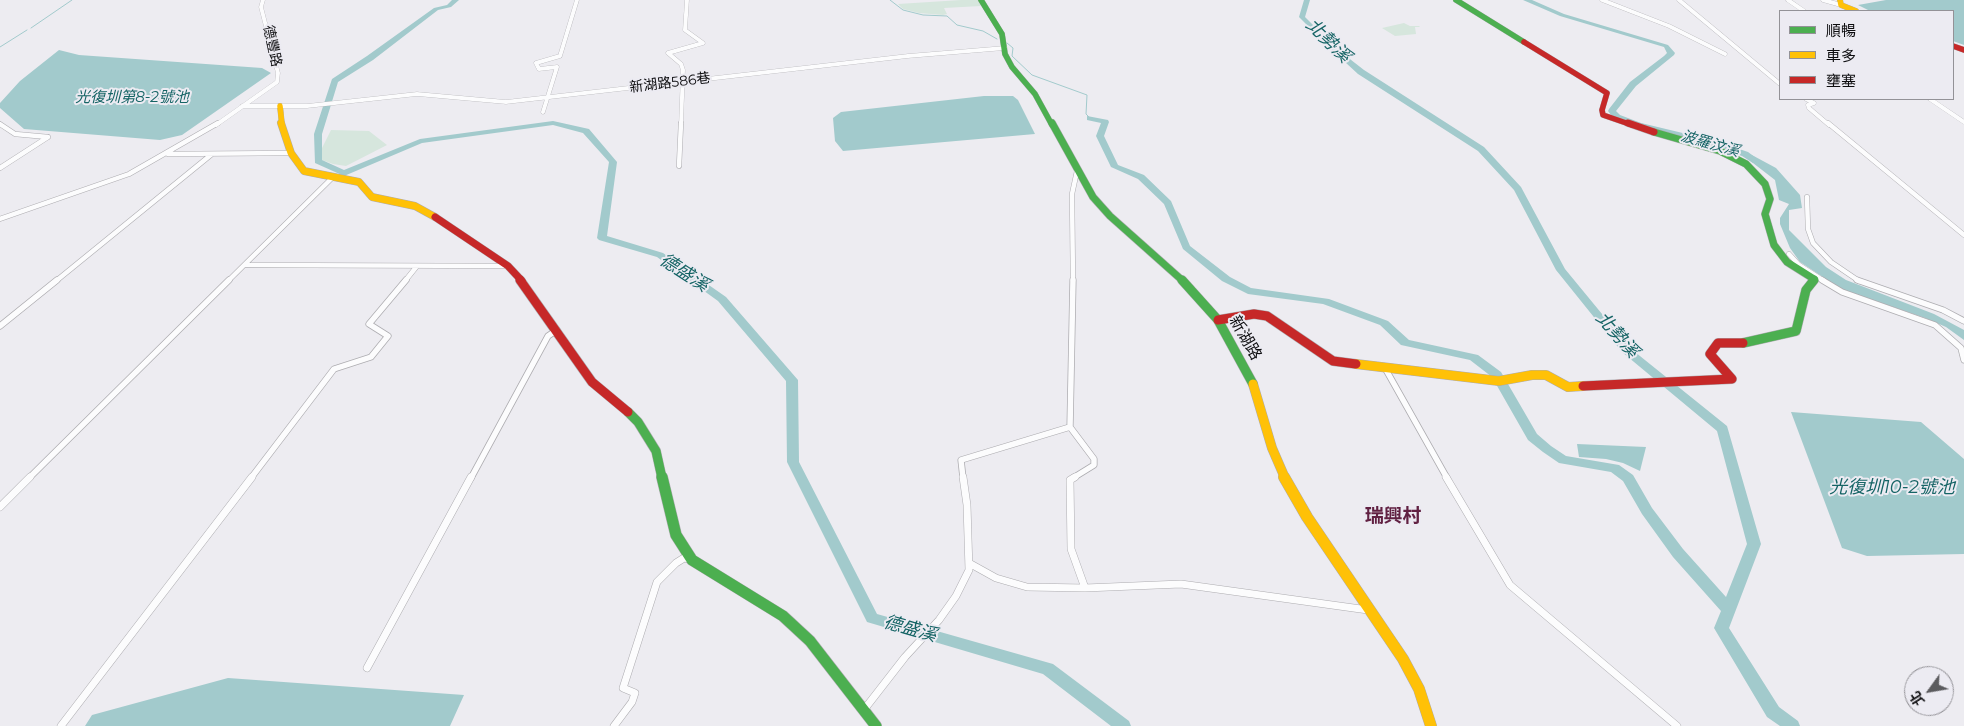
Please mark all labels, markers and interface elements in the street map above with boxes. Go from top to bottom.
legend [1779,10,1954,100]
water label: 北勢溪 [1301,14,1355,68]
text: 順暢 [1826,21,1856,40]
street label: 德豐路 [259,24,285,68]
text: 車多 [1826,46,1856,65]
street label: 新湖路586巷 [629,70,711,96]
text: 壅塞 [1826,71,1856,90]
water label: 光復圳第8-2號池 [75,89,189,107]
water label: 波羅汶溪 [1679,127,1741,161]
water label: 德盛溪 [655,249,713,297]
water label: 北勢溪 [1591,308,1643,362]
street label: 新湖路 [1225,312,1265,364]
water label: 光復圳10-2號池 [1829,477,1955,499]
district label: 瑞興村 [1365,505,1421,527]
water label: 德盛溪 [881,611,939,647]
north arrow [1904,666,1954,716]
text: 北 [1906,688,1928,709]

